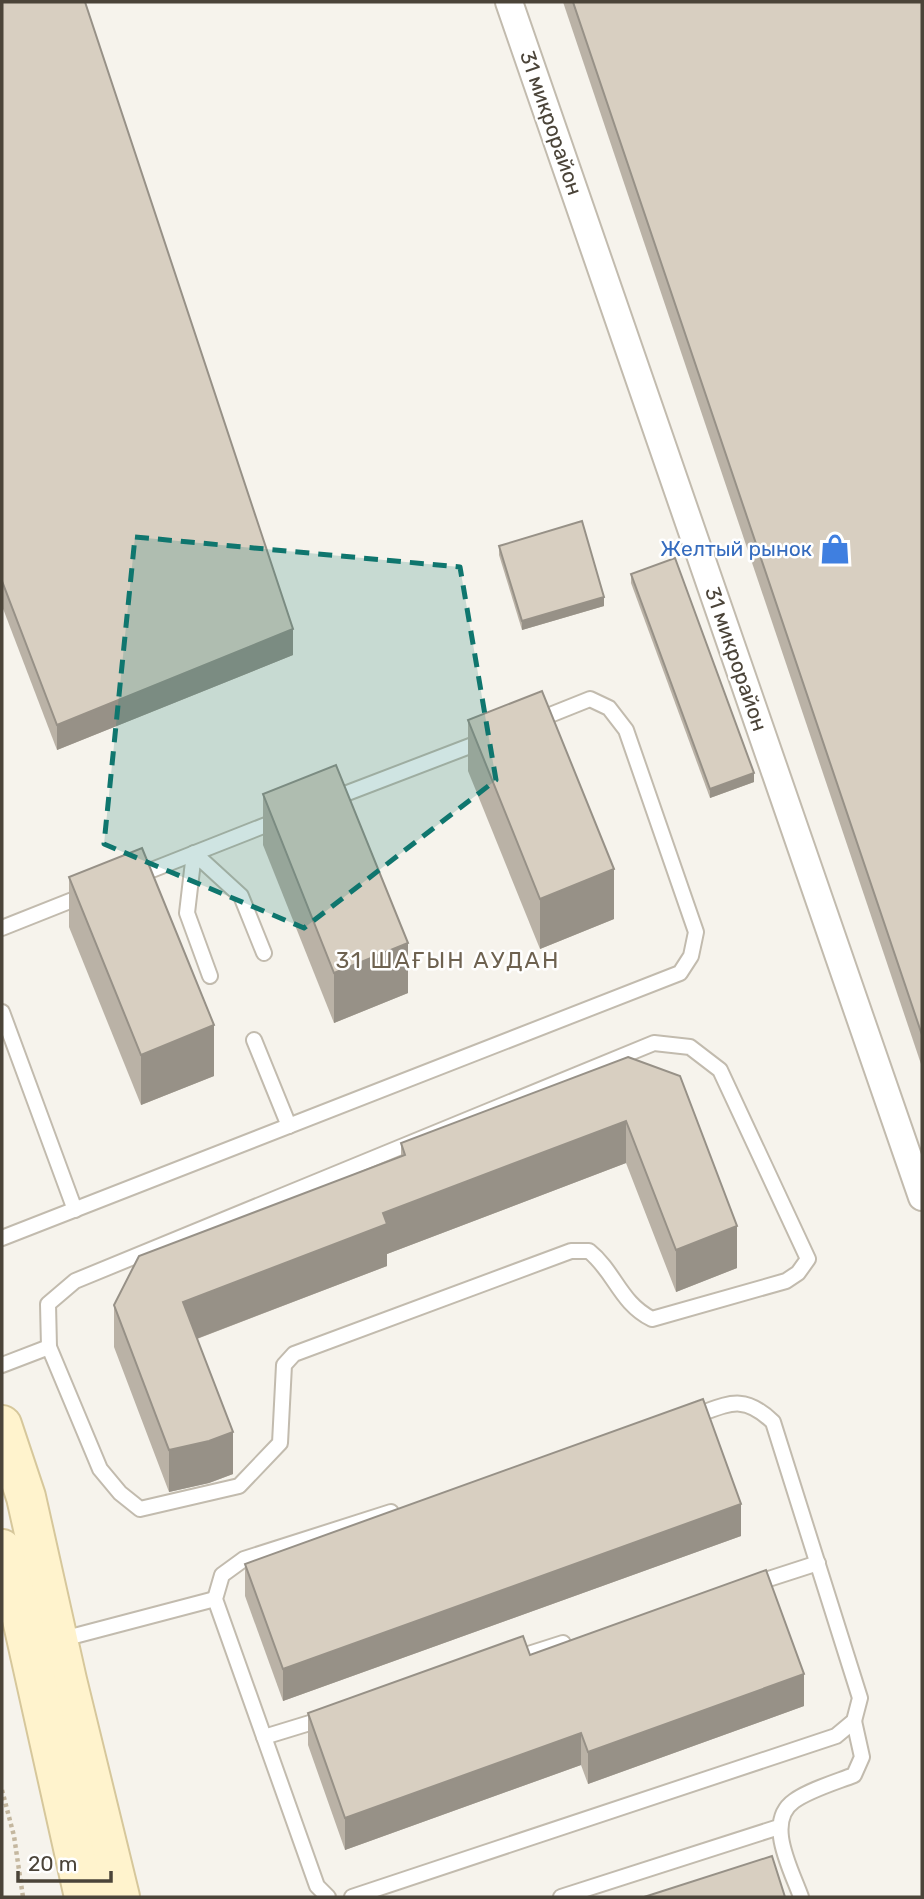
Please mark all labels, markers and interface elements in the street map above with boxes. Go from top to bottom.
street label: 31 микрорайон [515,47,588,198]
shop icon: Желтый рынок [818,532,852,566]
place label: Желтый рынок [660,536,812,561]
street label: 31 микрорайон [700,583,773,734]
district label: 31 ШАҒЫН АУДАН [336,946,560,974]
scale bar [18,1840,110,1884]
text: 20 m [28,1851,77,1876]

